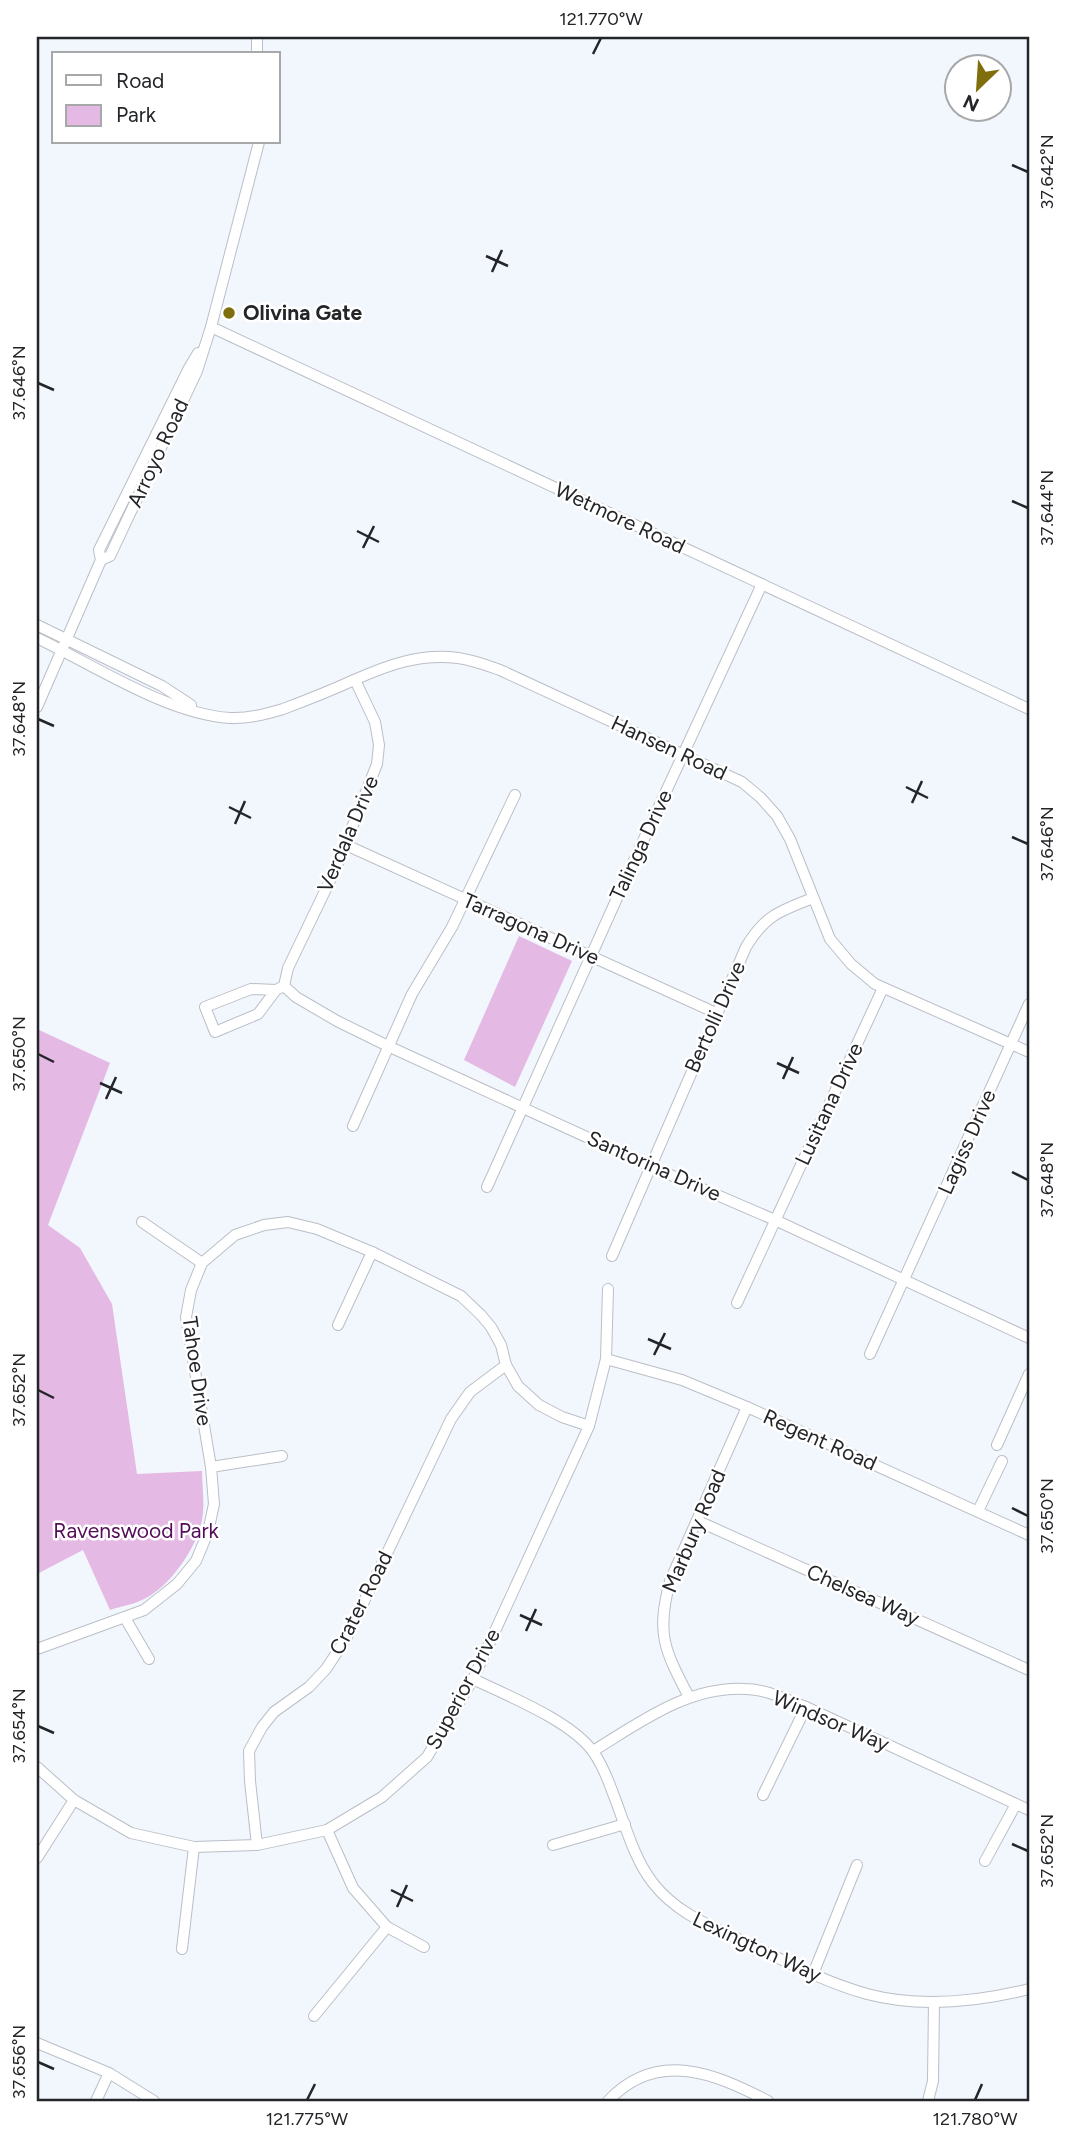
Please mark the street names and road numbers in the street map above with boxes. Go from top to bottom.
street label: Arroyo Road [122,395,194,511]
street label: Wetmore Road [551,476,689,559]
street label: Hansen Road [607,710,731,785]
street label: Verdala Drive [312,772,383,896]
street label: Talinga Drive [604,786,677,904]
street label: Tarragona Drive [459,887,603,970]
street label: Bertolli Drive [679,957,750,1076]
street label: Lusitana Drive [789,1039,868,1169]
street label: Lagiss Drive [932,1085,1001,1198]
street label: Santorina Drive [584,1125,725,1206]
street label: Tahoe Drive [177,1315,218,1427]
street label: Regent Road [760,1403,881,1476]
street label: Marbury Road [656,1465,731,1596]
street label: Crater Road [324,1547,397,1659]
street label: Chelsea Way [803,1559,924,1631]
street label: Superior Drive [420,1624,505,1754]
street label: Windsor Way [769,1685,893,1756]
street label: Lexington Way [689,1906,826,1987]

